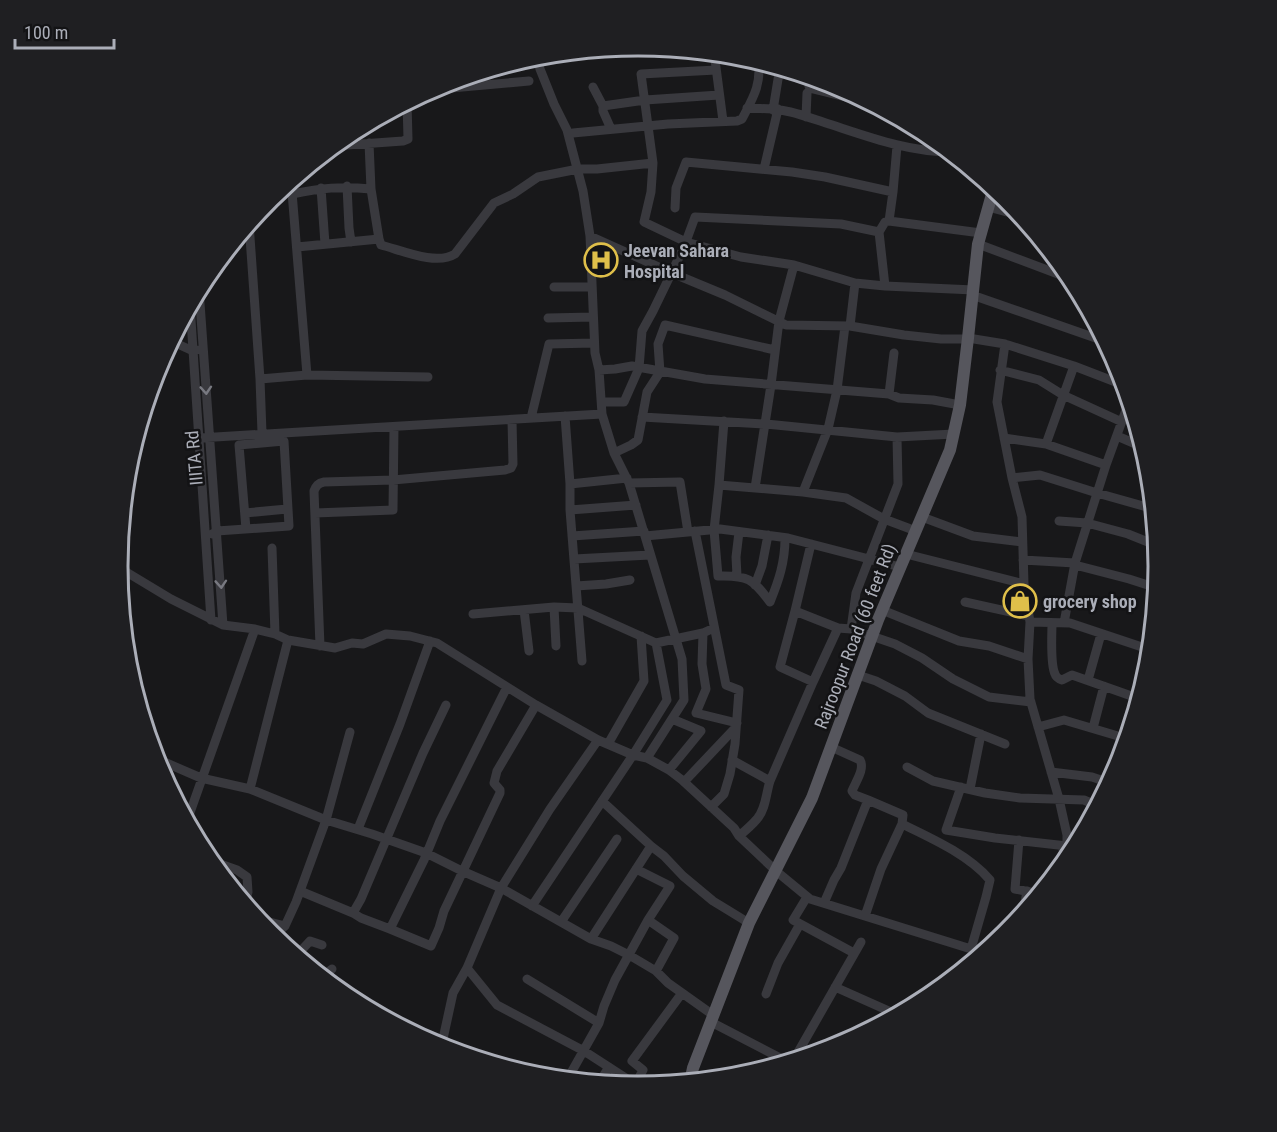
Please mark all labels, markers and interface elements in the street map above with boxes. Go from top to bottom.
scale bar [15,12,114,50]
text: 100 m [24,22,68,43]
place label: Jeevan Sahara Hospital [624,240,729,282]
hospital icon: Jeevan Sahara Hospital [583,242,619,278]
one-way arrow [199,385,212,394]
street label: IIITA Rd [181,430,207,486]
street label: Rajroopur Road (60 feet Rd) [810,540,901,732]
one-way arrow [214,579,227,588]
shop icon: grocery shop [1002,583,1038,619]
place label: grocery shop [1043,591,1137,612]

